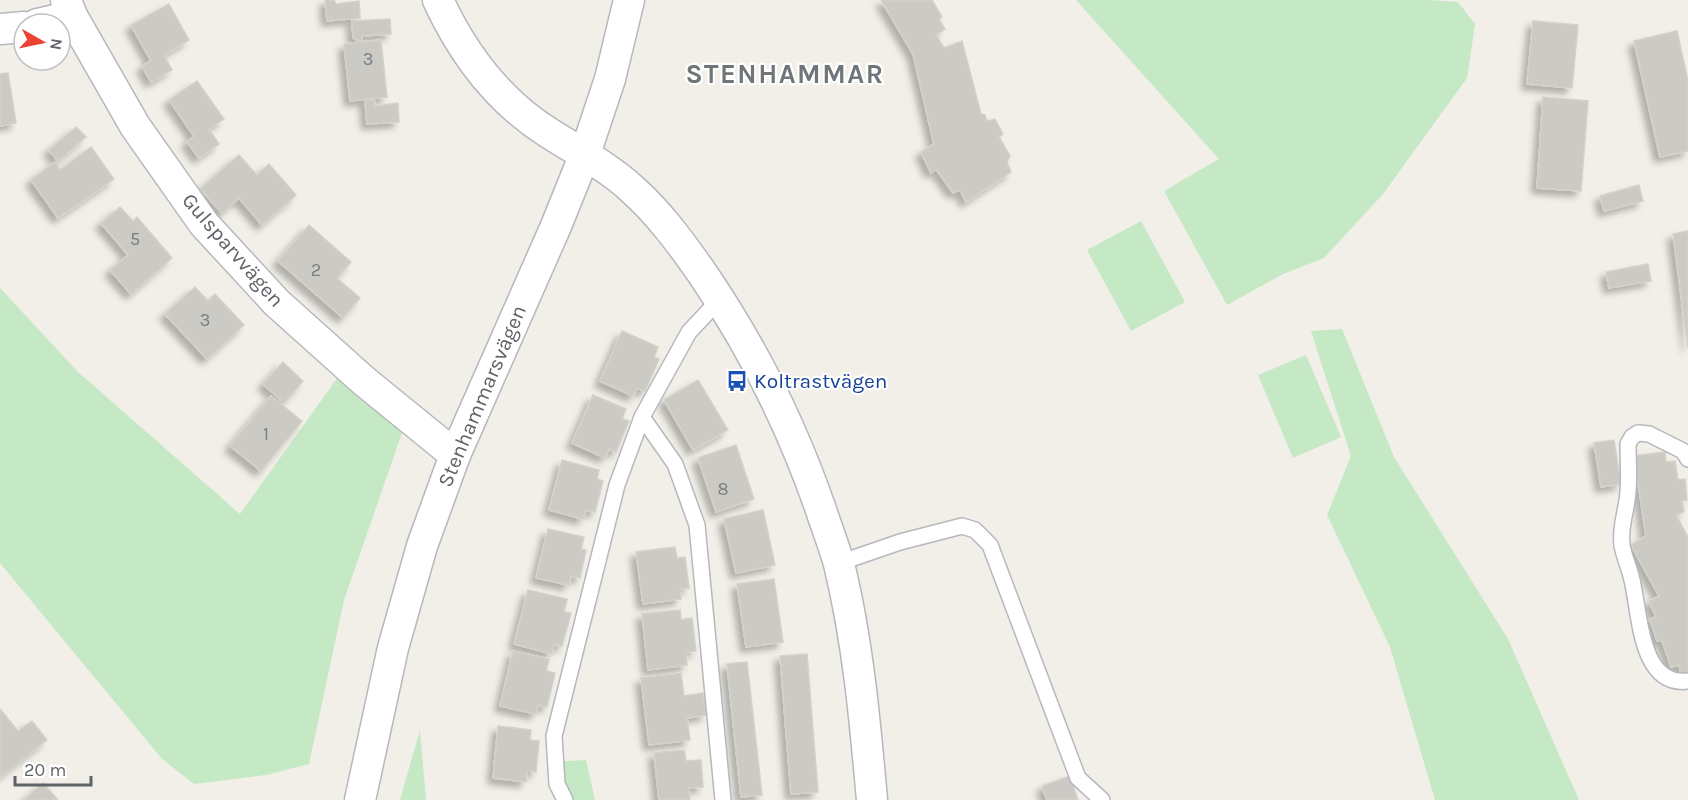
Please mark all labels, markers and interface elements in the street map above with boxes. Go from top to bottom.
north arrow [12,12,72,72]
text: N [46,37,67,51]
house number: 3 [363,48,373,70]
district label: STENHAMMAR [685,58,885,90]
street label: Gulsparvvägen [177,188,289,312]
house number: 5 [130,228,140,250]
house number: 2 [311,259,321,281]
street label: Stenhammarsvägen [433,301,531,491]
house number: 3 [200,309,210,331]
bus stop icon: Koltrastvägen [725,369,749,393]
place label: Koltrastvägen [754,369,888,393]
house number: 1 [263,423,269,445]
house number: 8 [717,478,729,500]
scale bar [15,749,92,787]
text: 20 m [24,759,66,781]

